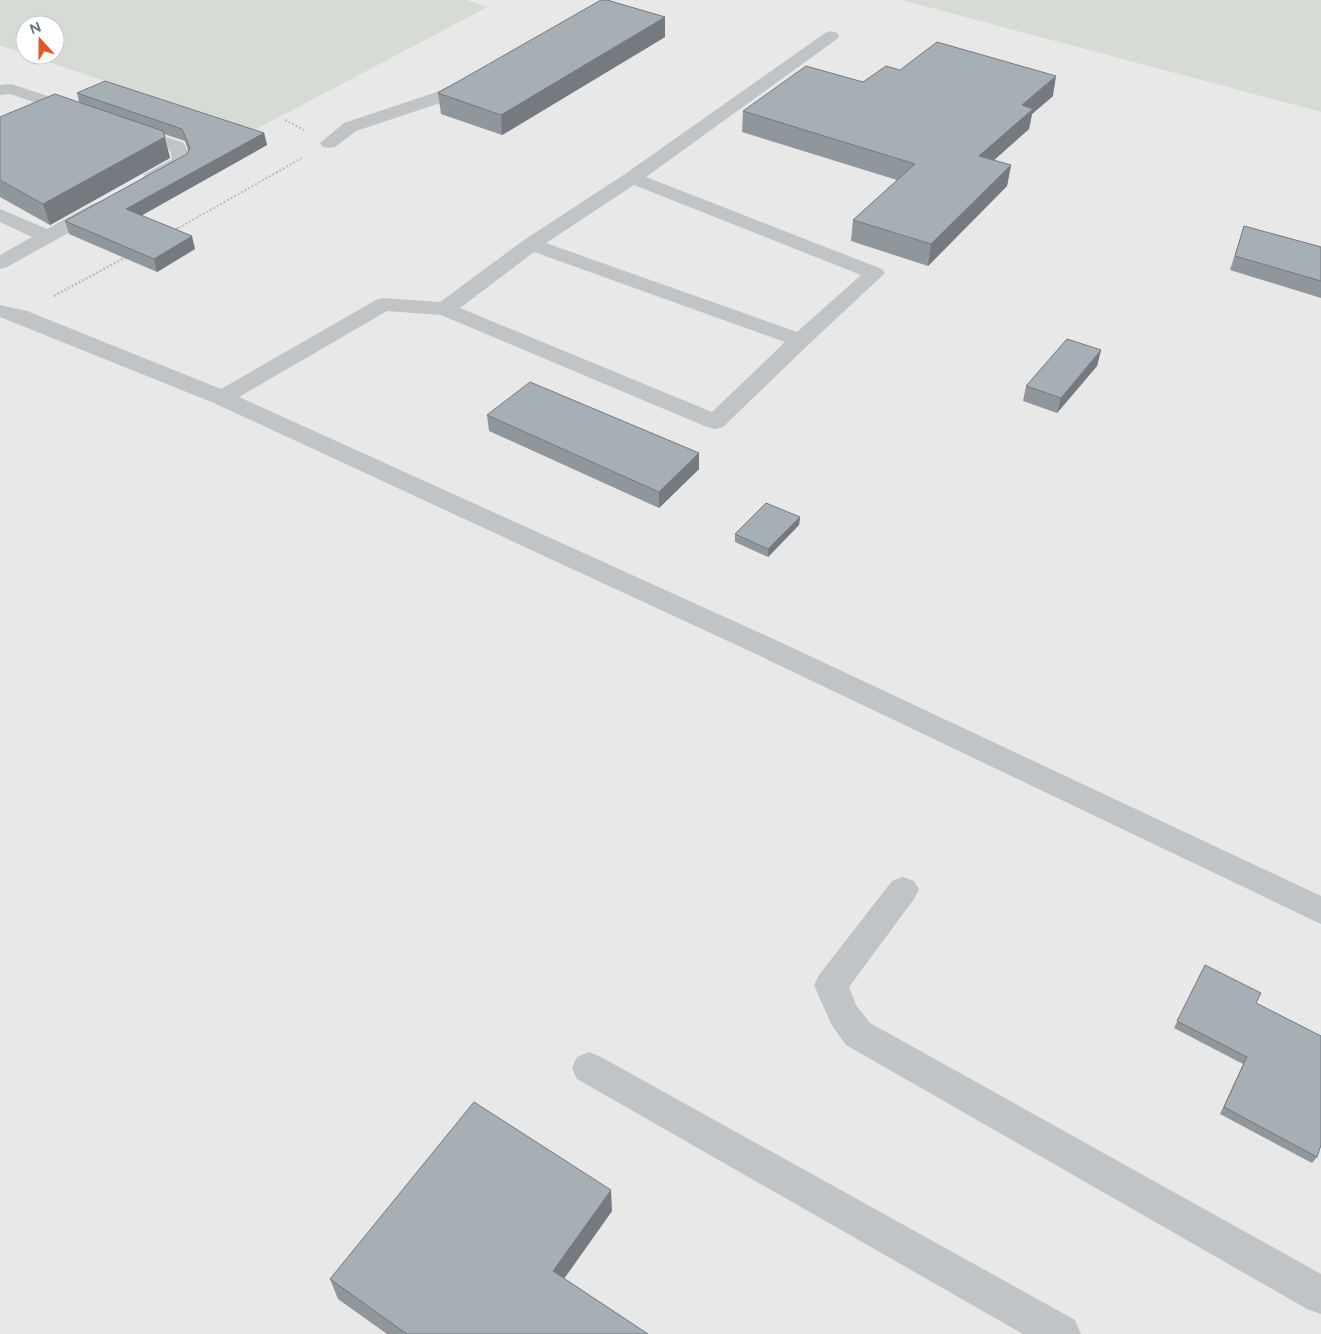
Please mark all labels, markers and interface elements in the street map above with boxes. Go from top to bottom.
north arrow [15,15,65,65]
text: N [27,18,44,38]

